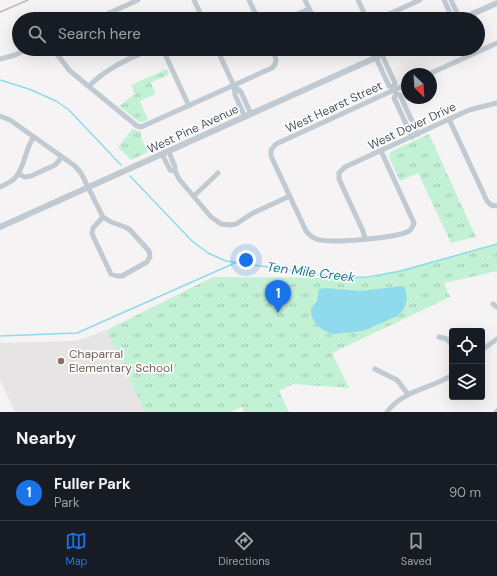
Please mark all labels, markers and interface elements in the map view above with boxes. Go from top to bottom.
search box [12,12,485,56]
icon: search [26,23,48,45]
text: Search here [58,24,141,44]
north arrow [401,68,437,104]
street label: West Hearst Street [283,77,385,136]
street label: West Dover Drive [365,99,459,153]
street label: West Pine Avenue [145,101,241,157]
your location [236,250,256,270]
water label: Ten Mile Creek [266,258,356,286]
pin: 1 [265,280,291,313]
map controls [449,328,485,400]
button: locate [449,328,485,364]
place label: Chaparral Elementary School [69,346,173,376]
marker: Chaparral Elementary School [56,356,66,366]
button: layers [449,364,485,400]
text: Nearby [16,427,76,449]
text: Fuller Park [54,474,131,494]
text: 1 [27,484,31,501]
text: 90 m [449,484,481,501]
text: Park [54,494,80,511]
tab: Map [65,530,88,568]
tab: Directions [218,530,270,568]
tab: Saved [401,530,432,568]

